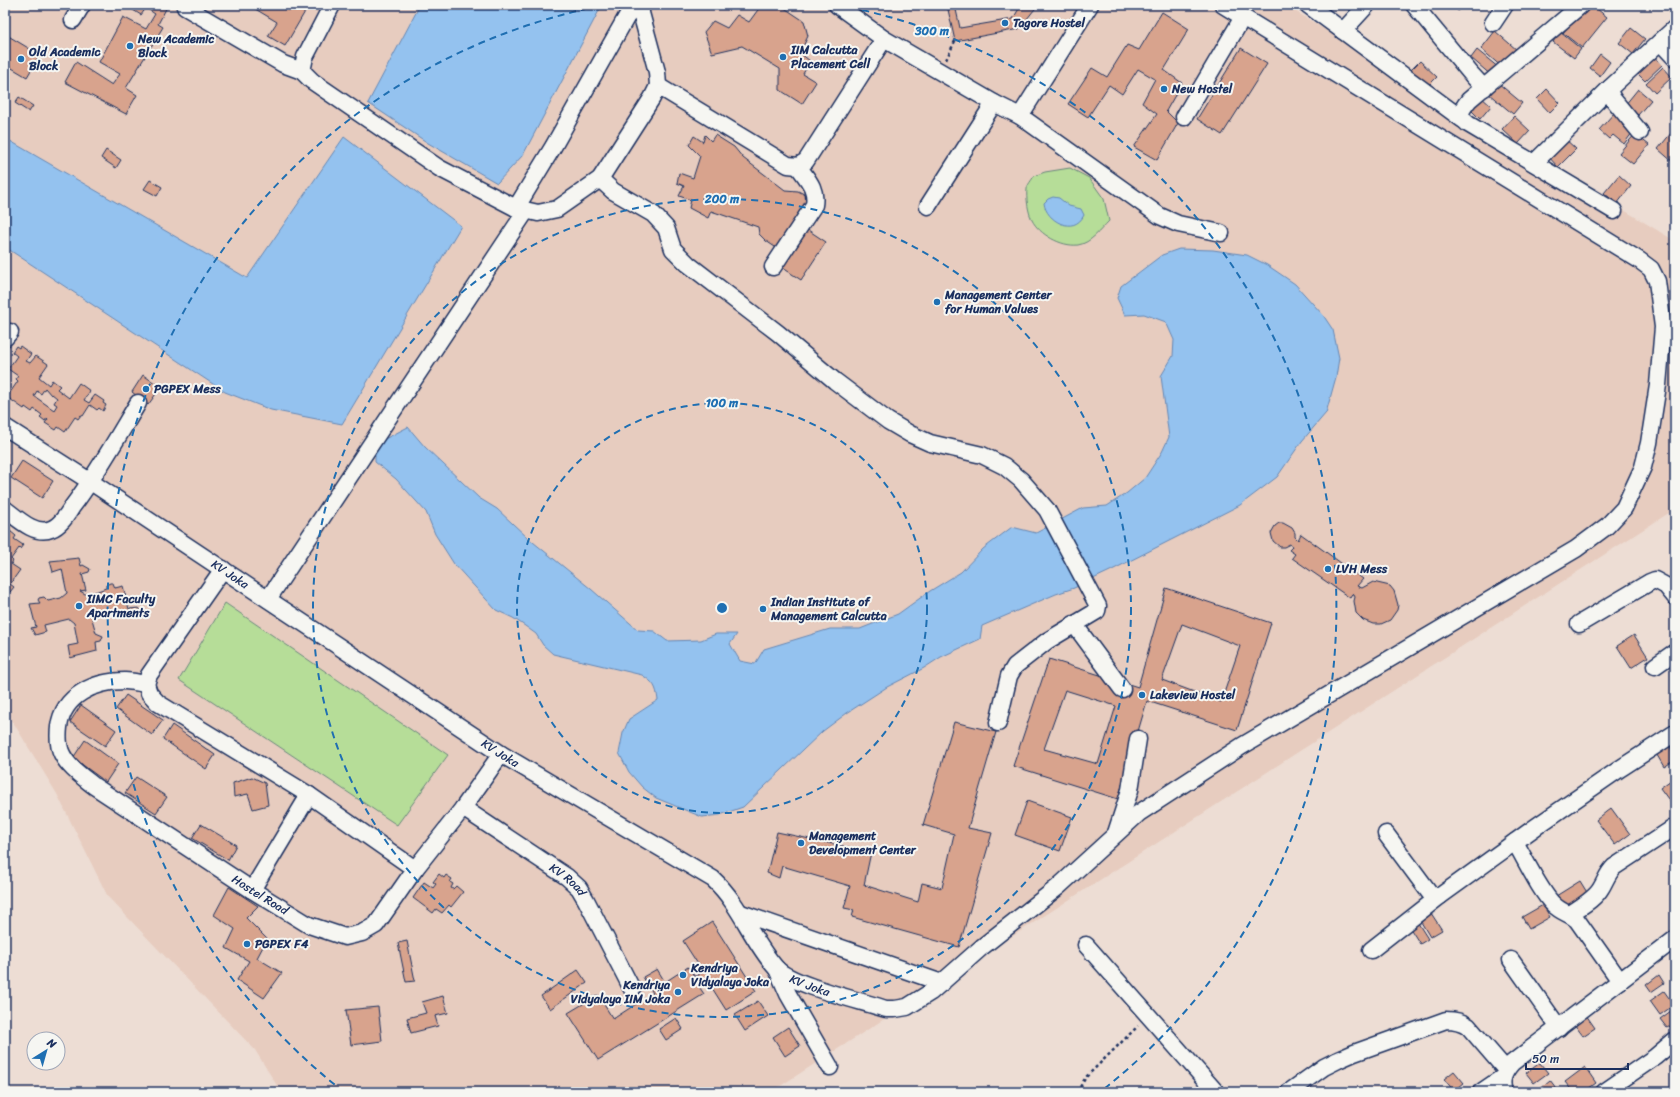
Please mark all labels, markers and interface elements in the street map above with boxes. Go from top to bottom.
place label: Tagore Hostel [1013,12,1086,34]
marker: Tagore Hostel [1000,18,1010,28]
text: 300 m [914,20,950,42]
place label: New Academic Block [137,28,214,64]
place label: IIM Calcutta Placement Cell [790,39,871,75]
place label: Old Academic Block [28,41,101,77]
marker: New Academic Block [125,41,135,51]
marker: IIM Calcutta Placement Cell [778,52,788,62]
marker: Old Academic Block [16,54,26,64]
place label: New Hostel [1171,78,1233,100]
marker: New Hostel [1159,84,1169,94]
text: 200 m [704,188,740,210]
place label: Management Center for Human Values [944,284,1053,320]
marker: Management Center for Human Values [932,297,942,307]
place label: PGPEX Mess [154,378,221,400]
marker: PGPEX Mess [141,384,151,394]
text: 100 m [706,392,739,414]
street label: KV Joka [207,554,254,596]
place label: LVH Mess [1336,558,1388,580]
marker: LVH Mess [1323,564,1333,574]
place label: IIMC Faculty Apartments [86,588,156,624]
place label: Indian Institute of Management Calcutta [770,591,887,627]
marker: IIMC Faculty Apartments [74,601,84,611]
centre of rings [715,601,729,615]
marker: Indian Institute of Management Calcutta [758,604,768,614]
place label: Lakeview Hostel [1150,684,1236,706]
marker: Lakeview Hostel [1137,690,1147,700]
street label: KV Joka [477,733,524,774]
place label: Management Development Center [808,825,917,861]
marker: Management Development Center [796,838,806,848]
street label: KV Road [545,857,593,901]
street label: Hostel Road [227,868,294,922]
place label: PGPEX F4 [255,933,309,955]
marker: PGPEX F4 [242,939,252,949]
place label: Kendriya Vidyalaya Joka [690,957,770,993]
street label: KV Joka [786,968,834,1003]
marker: Kendriya Vidyalaya Joka [678,970,688,980]
place label: Kendriya Vidyalaya IIM Joka [571,974,671,1010]
marker: Kendriya Vidyalaya IIM Joka [673,987,683,997]
north arrow [26,1031,66,1071]
text: N [42,1033,61,1054]
scale bar [1526,1045,1628,1071]
text: 50 m [1532,1048,1559,1070]

